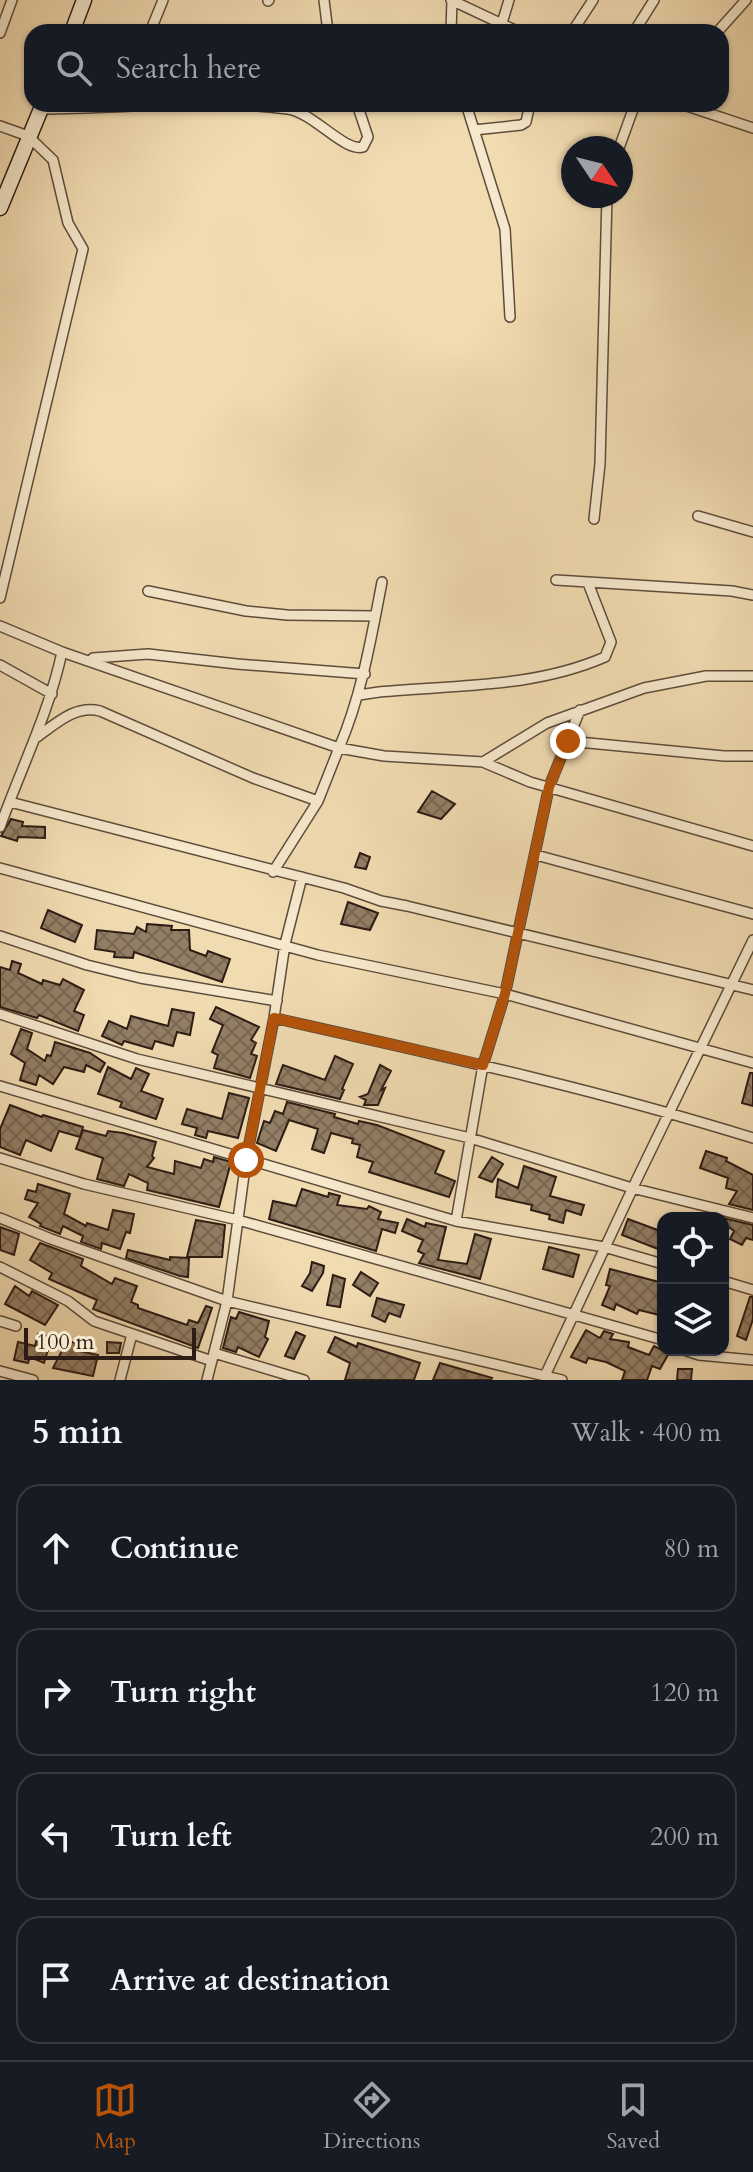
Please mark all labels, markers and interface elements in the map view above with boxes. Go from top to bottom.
search box [24,24,729,112]
icon: search [52,46,96,90]
text: Search here [116,48,261,89]
north arrow [561,136,633,208]
route end [550,723,586,759]
route start [228,1142,264,1178]
map controls [657,1212,729,1356]
button: locate [657,1212,729,1284]
button: layers [657,1284,729,1356]
scale bar [24,1324,196,1360]
text: 100 m [36,1327,94,1357]
text: 5 min [32,1409,123,1455]
text: Walk · 400 m [571,1415,721,1450]
icon: ahead [34,1526,78,1570]
text: Continue [110,1528,239,1569]
text: 80 m [663,1531,719,1566]
icon: right [34,1670,78,1714]
text: Turn right [110,1672,256,1713]
text: 120 m [650,1675,719,1710]
icon: left [34,1814,78,1858]
text: Turn left [110,1816,232,1857]
text: 200 m [650,1819,719,1854]
icon: arrive [34,1958,78,2002]
text: Arrive at destination [110,1960,390,2001]
tab: Map [93,2078,137,2156]
tab: Directions [323,2078,420,2156]
tab: Saved [607,2078,660,2156]

